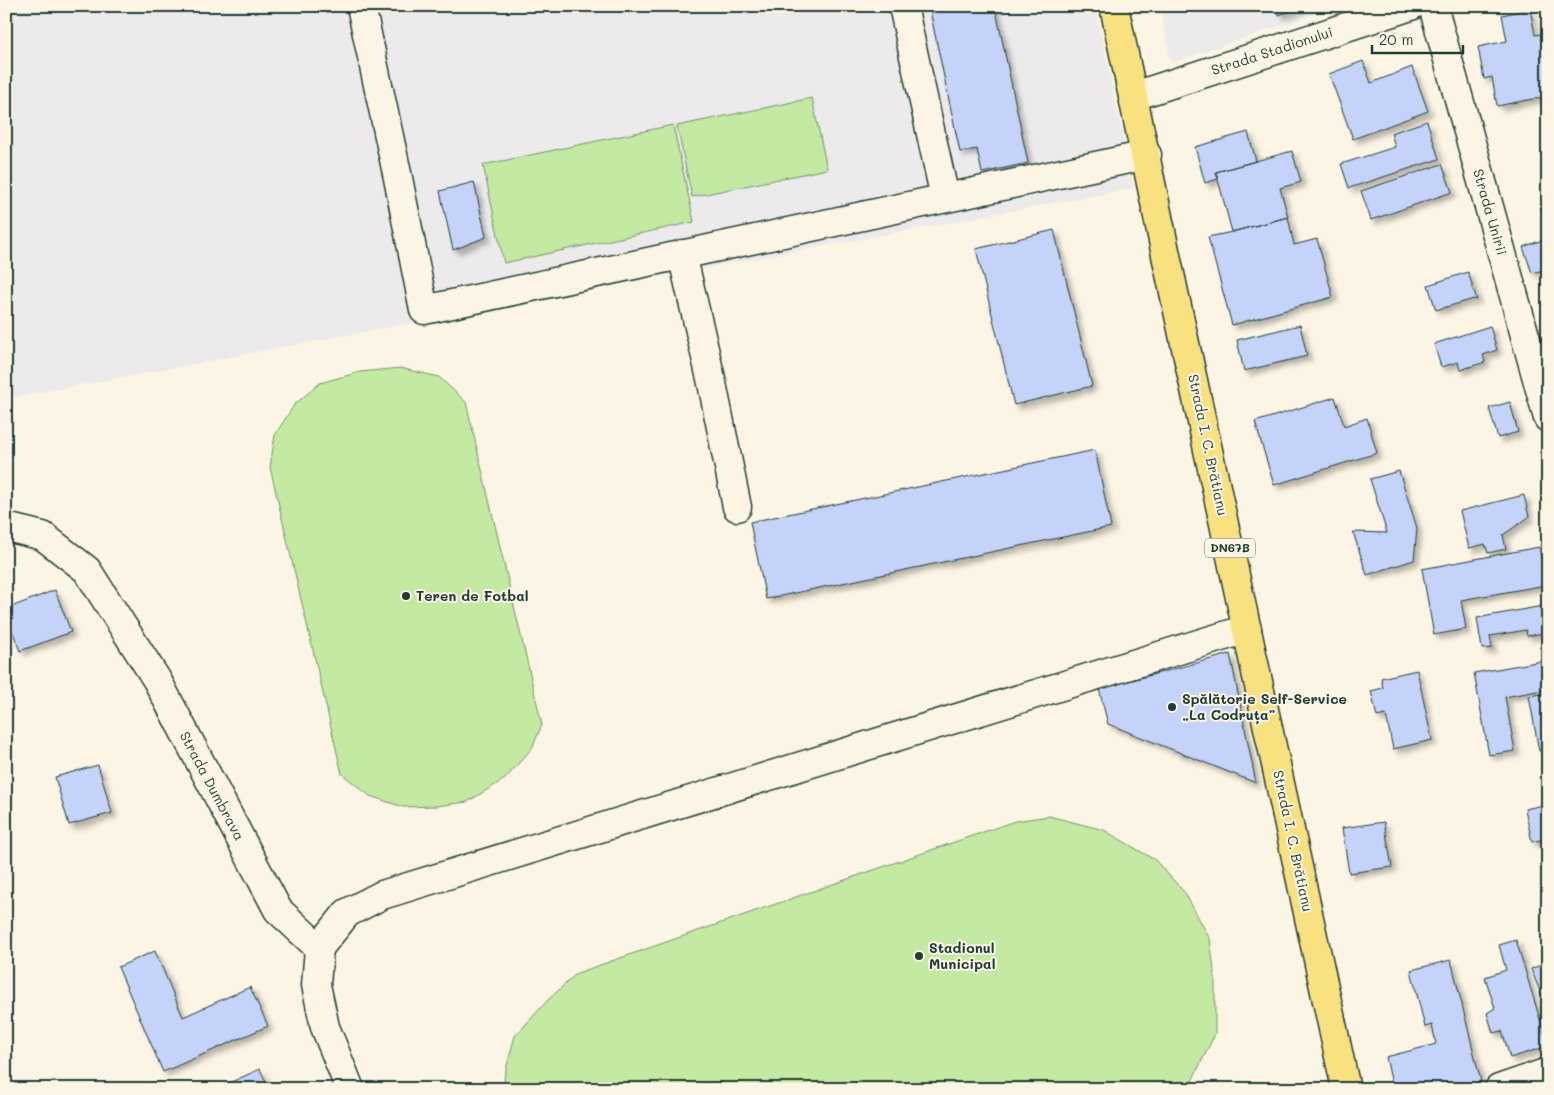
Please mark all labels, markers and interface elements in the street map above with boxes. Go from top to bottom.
street label: Strada Stadionului [1209,22,1335,79]
scale bar [1372,22,1463,54]
text: 20 m [1379,29,1413,49]
street label: Strada Unirii [1469,167,1512,257]
street label: Strada I. C. Brătianu [1184,372,1233,517]
road number: DN67B [1205,538,1255,558]
place label: Teren de Fotbal [416,586,529,605]
marker: Teren de Fotbal [400,590,412,602]
place label: Spălătorie Self-Service „La Codruța” [1182,689,1347,725]
marker: Spălătorie Self-Service „La Codruța” [1166,701,1178,713]
street label: Strada Dumbrava [176,728,249,844]
street label: Strada I. C. Brătianu [1269,768,1318,913]
place label: Stadionul Municipal [929,938,995,973]
marker: Stadionul Municipal [913,950,925,962]

